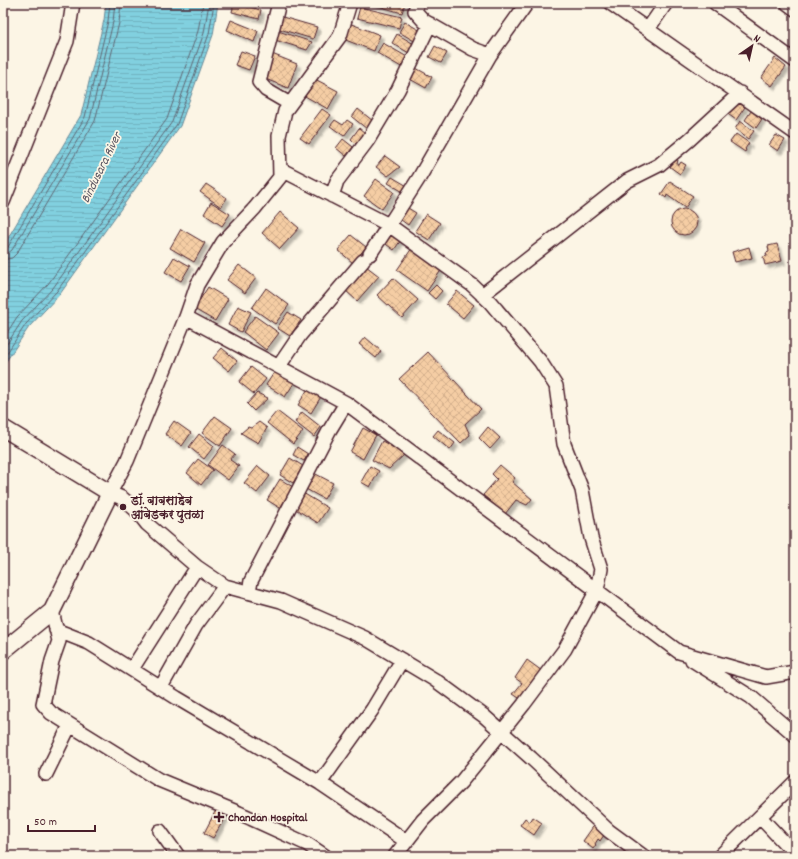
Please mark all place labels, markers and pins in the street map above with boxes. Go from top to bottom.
place label: डॉ. बाबसाहेब आंबेडकर पुतळा [130,492,204,524]
marker: डॉ. बाबसाहेब आंबेडकर पुतळा [118,502,128,512]
place label: Chandan Hospital [228,810,307,827]
marker: Chandan Hospital [213,811,225,823]

